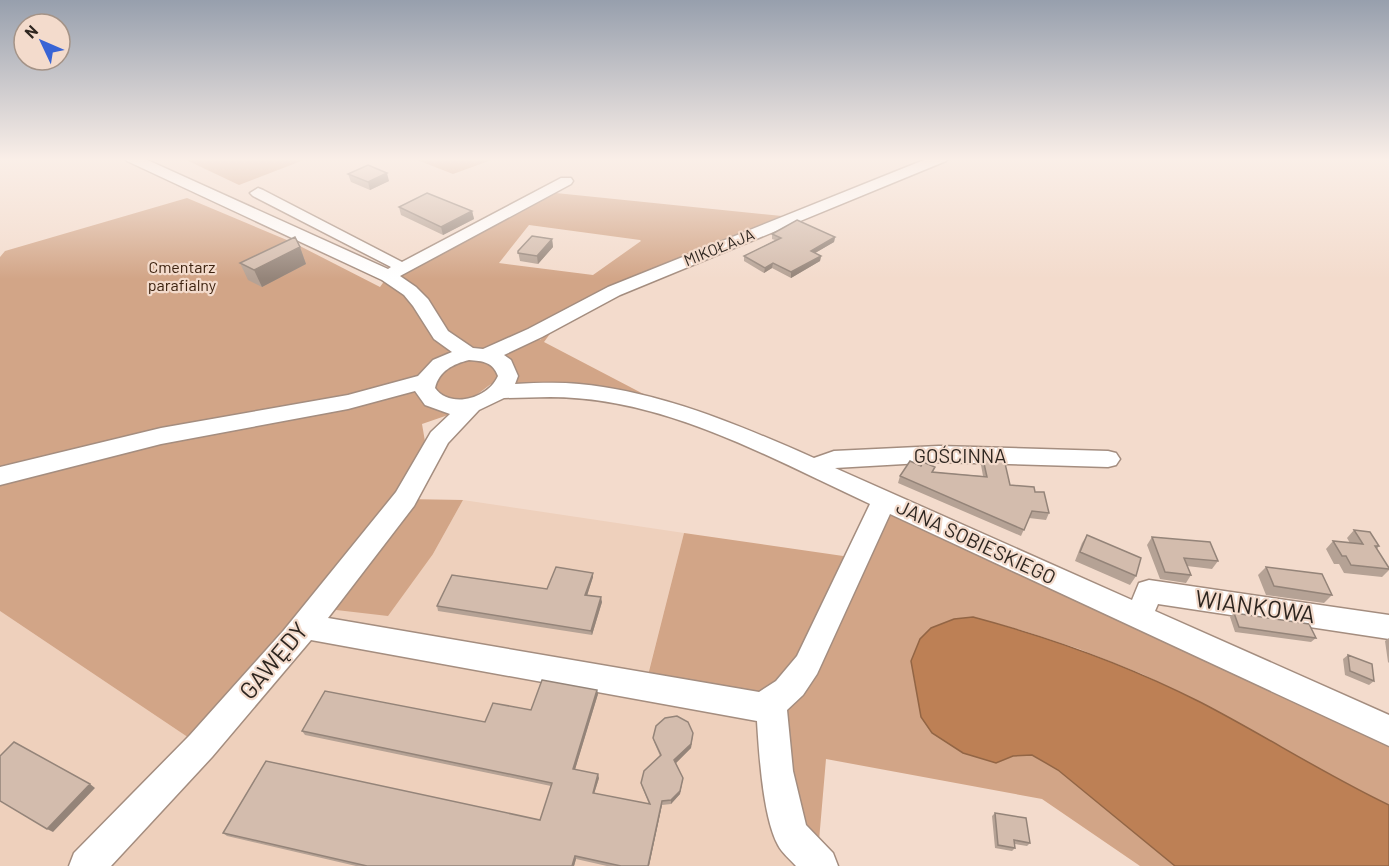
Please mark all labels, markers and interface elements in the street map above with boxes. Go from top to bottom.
north arrow [12,12,72,72]
text: N [20,21,41,42]
street label: MIKOŁAJA [681,224,757,269]
park label: Cmentarz parafialny [148,257,217,294]
street label: GOŚCINNA [914,443,1006,467]
street label: JANA SOBIESKIEGO [893,494,1060,589]
street label: WIANKOWA [1193,583,1317,628]
street label: GAWĘDY [232,616,313,704]

